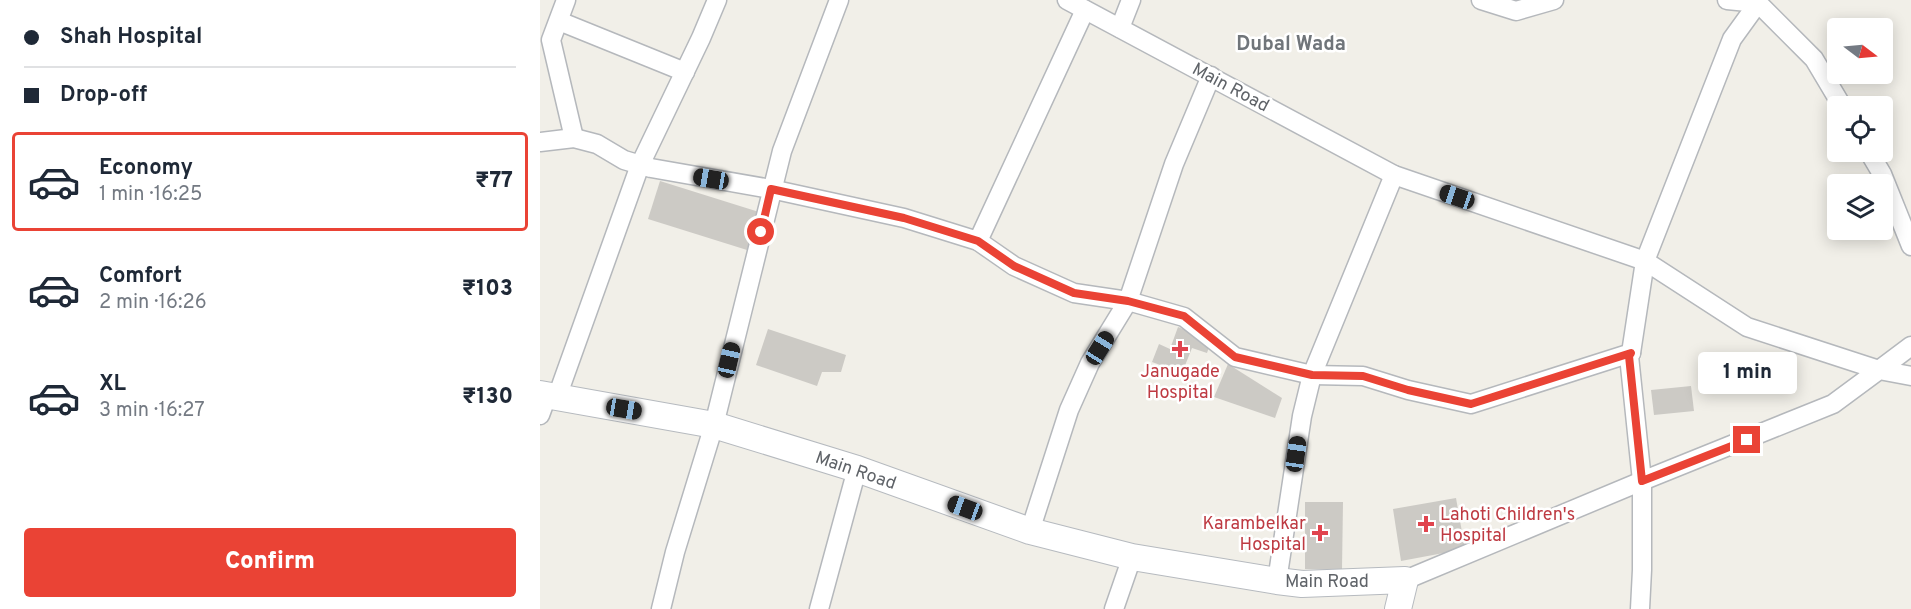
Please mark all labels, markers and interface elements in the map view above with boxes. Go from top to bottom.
north arrow [1827,18,1893,84]
map controls [1827,18,1893,240]
text: Shah Hospital [60,24,202,51]
district label: Dubal Wada [1236,32,1346,58]
street label: Main Road [1188,58,1273,118]
text: Drop-off [60,82,147,109]
button: locate [1827,96,1893,162]
icon: car [27,155,81,209]
text: Economy [99,155,193,182]
car [692,167,730,191]
text: ₹77 [475,168,513,195]
button: layers [1827,174,1893,240]
text: 1 min · 16:25 [99,182,202,208]
car [1437,183,1477,211]
route start [747,218,774,245]
icon: car [27,263,81,317]
text: Comfort [99,263,182,290]
text: ₹103 [462,276,513,303]
text: 2 min · 16:26 [99,290,207,316]
car [1083,328,1117,368]
car [716,340,742,380]
marker: Janugade Hospital [1171,340,1189,358]
callout: 1 min [1698,353,1796,395]
text: 1 min [1723,360,1772,386]
place label: Janugade Hospital [1140,361,1220,405]
icon: car [27,371,81,425]
text: XL [99,371,126,398]
text: ₹130 [462,384,513,411]
car [605,397,643,421]
text: 3 min · 16:27 [99,398,205,424]
route end [1733,426,1760,453]
car [1285,435,1307,473]
street label: Main Road [812,447,899,496]
car [945,493,985,523]
place label: Lahoti Children's Hospital [1440,504,1575,548]
place label: Karambelkar Hospital [1202,513,1306,557]
marker: Lahoti Children's Hospital [1417,515,1435,533]
marker: Karambelkar Hospital [1311,524,1329,542]
button: Confirm [24,528,516,597]
street label: Main Road [1285,571,1369,594]

